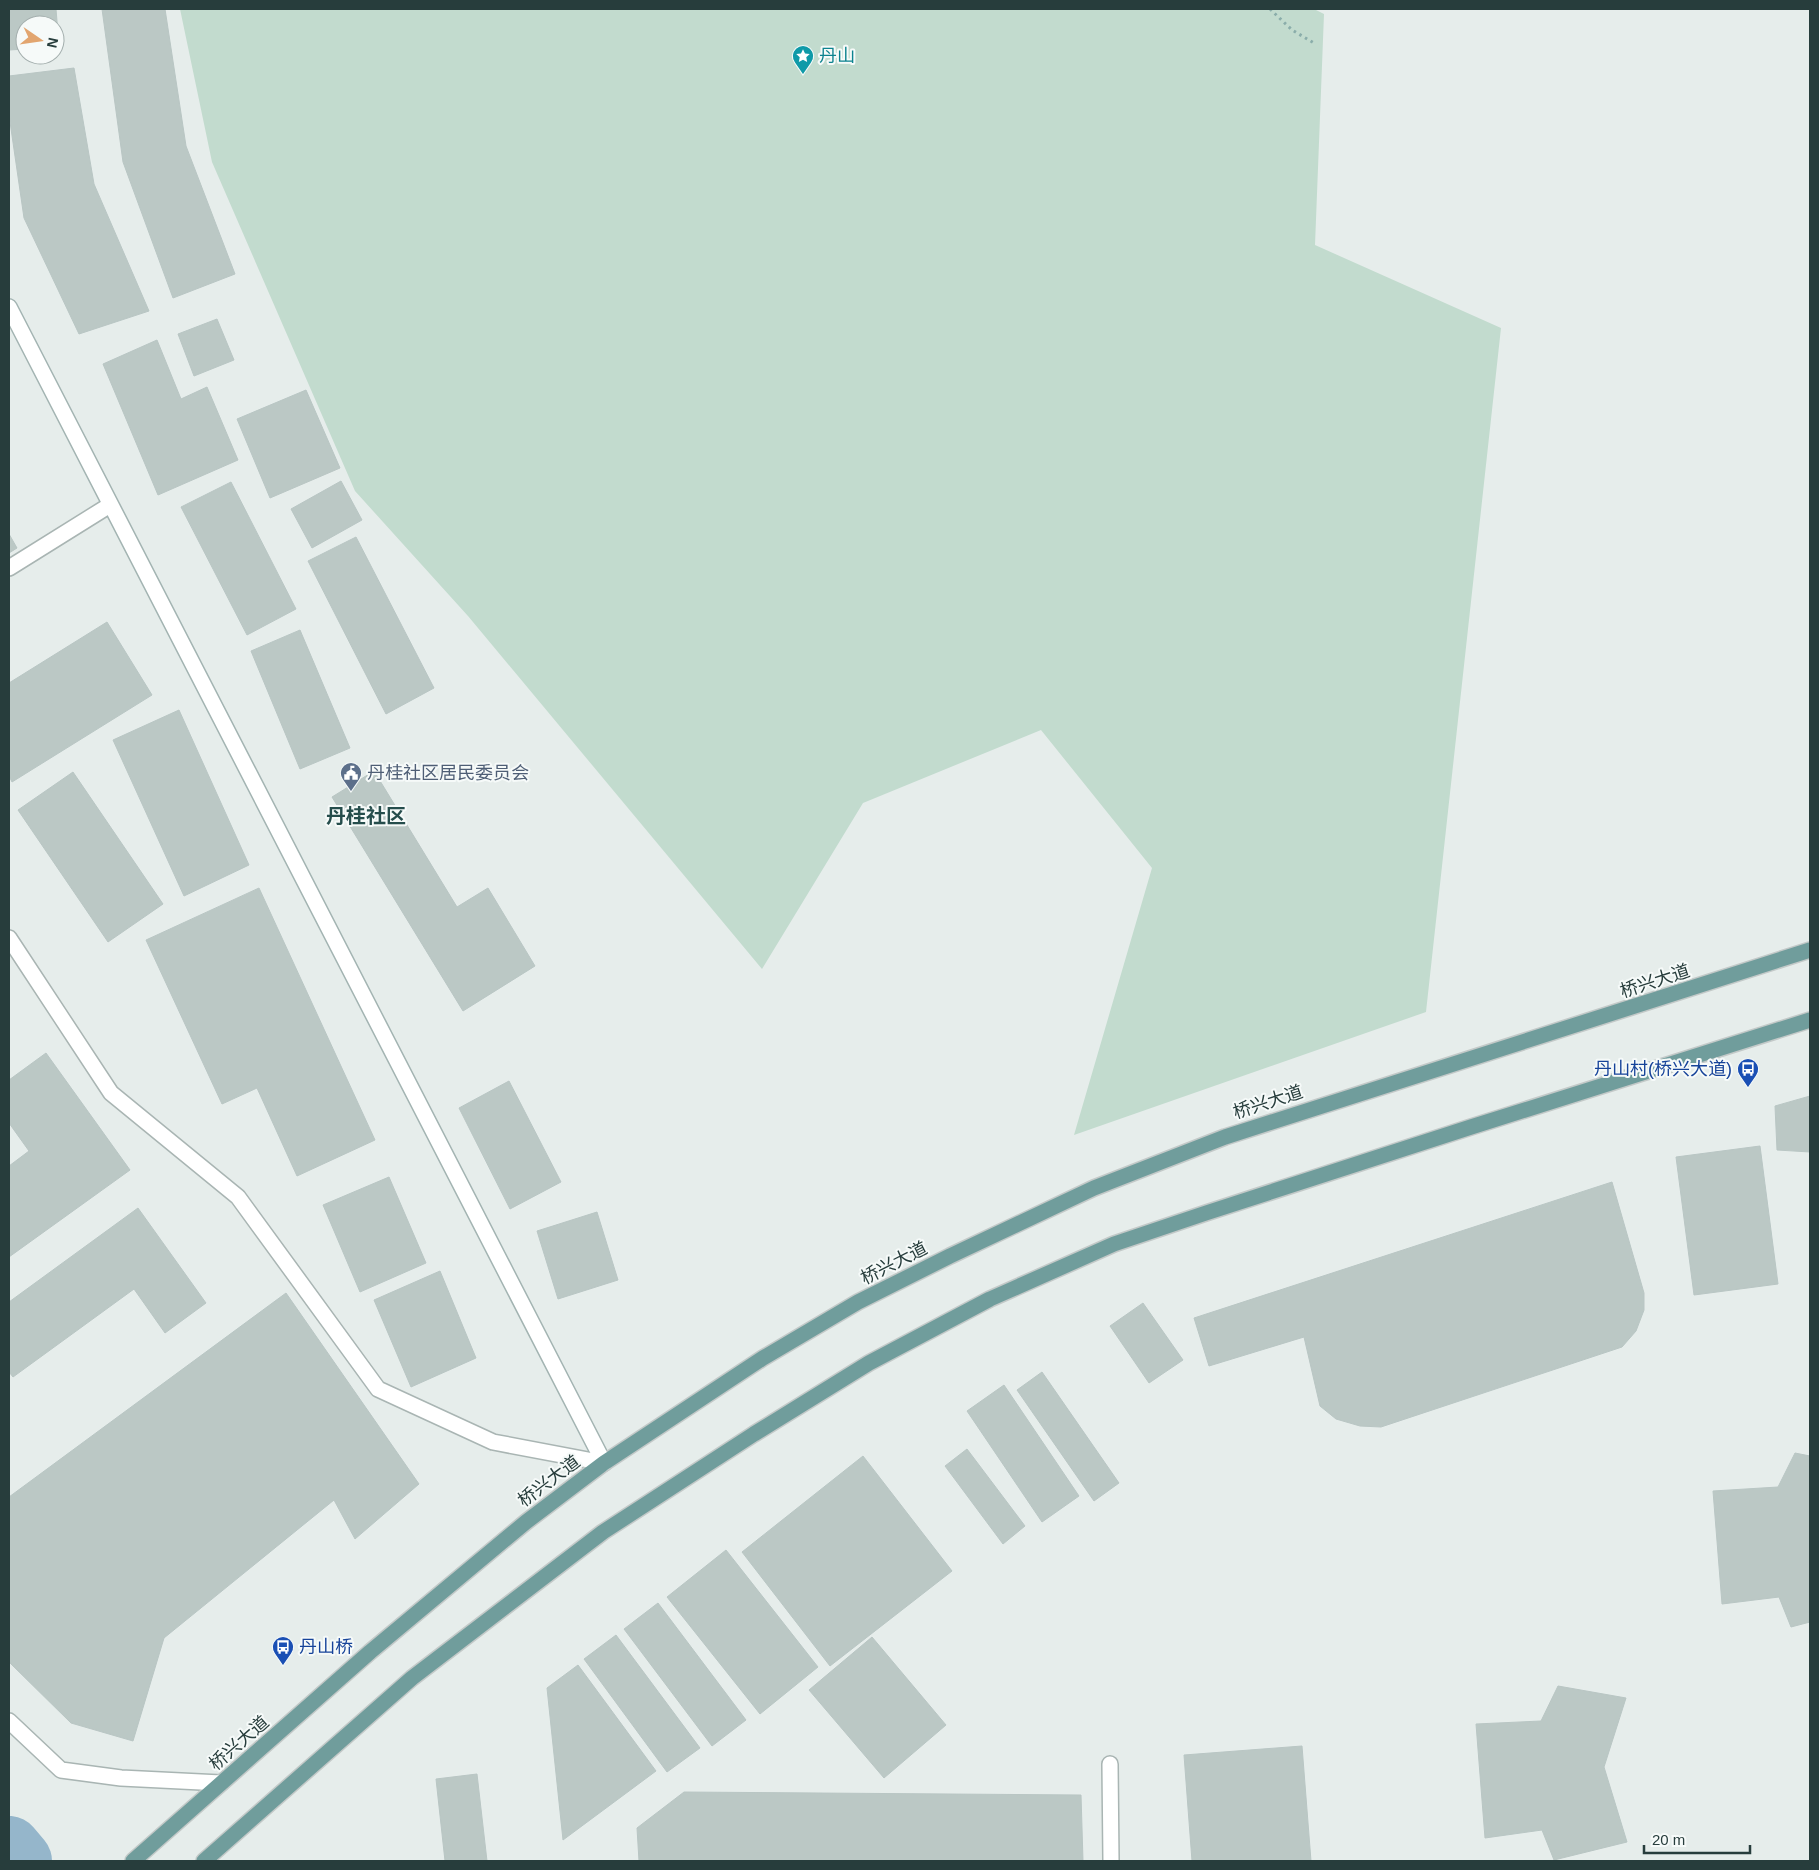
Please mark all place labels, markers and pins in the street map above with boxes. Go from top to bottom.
place icon: 丹山 [791,44,815,75]
place label: 丹山 [819,46,855,66]
public building icon: 丹桂社区居民委员会 [339,761,363,792]
place label: 丹桂社区居民委员会 [367,763,529,783]
bus stop icon: 丹山村(桥兴大道) [1736,1057,1760,1088]
place label: 丹山村(桥兴大道) [1594,1059,1732,1079]
bus stop icon: 丹山桥 [271,1635,295,1666]
place label: 丹山桥 [299,1637,353,1657]

